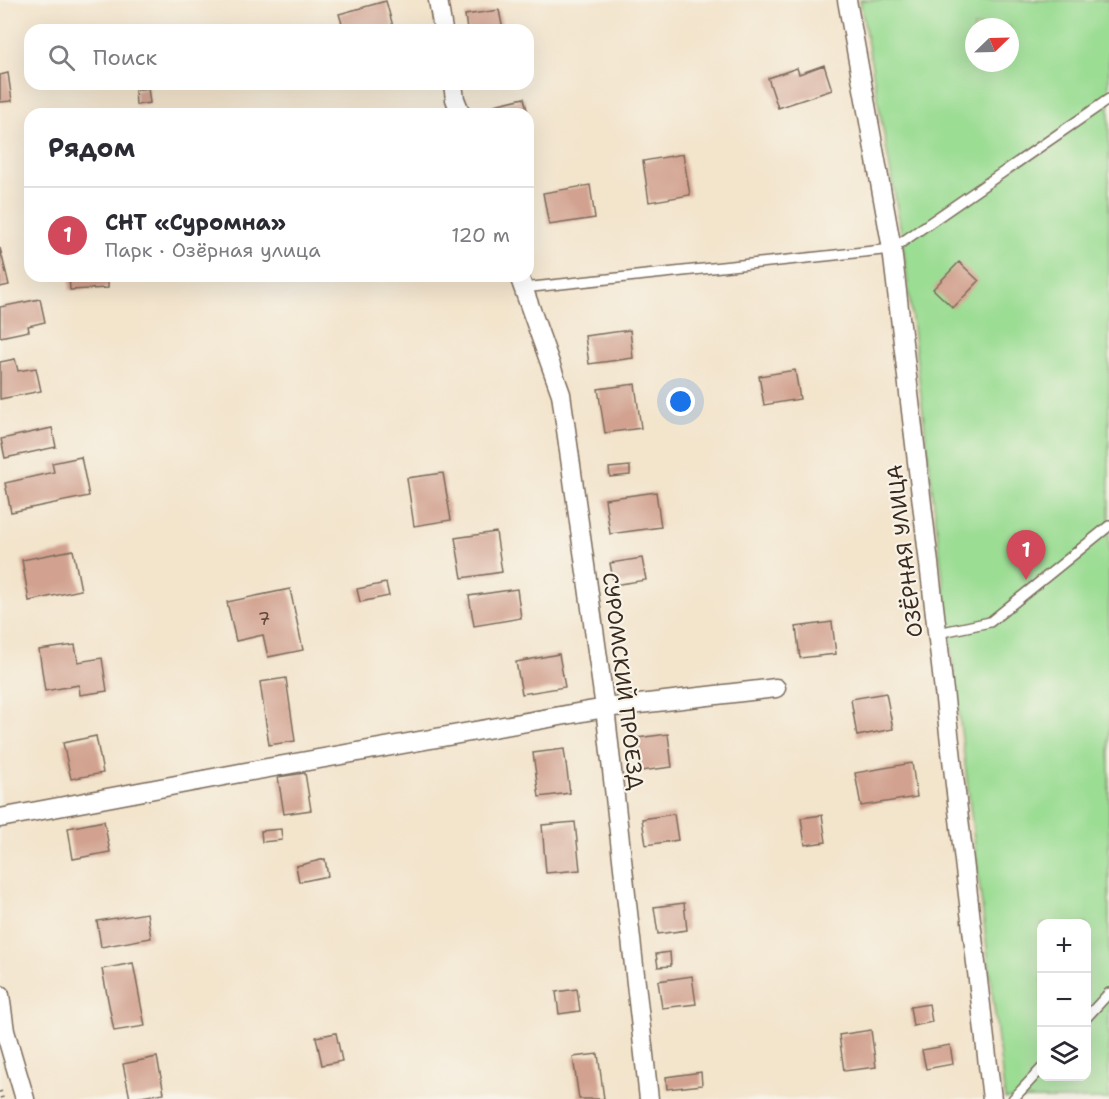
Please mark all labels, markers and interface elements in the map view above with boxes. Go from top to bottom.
north arrow [965,18,1019,72]
search box [24,24,534,90]
icon: search [45,41,78,74]
text: Поиск [93,43,157,72]
text: Рядом [48,130,135,165]
text: СНТ «Суромна» [105,208,286,237]
text: 1 [63,222,72,248]
text: 120 m [451,222,510,248]
text: Парк · Озёрная улица [105,237,321,263]
your location [666,387,695,416]
street label: ОЗЁРНАЯ УЛИЦА [881,463,929,639]
pin: 1 [1006,530,1046,580]
street label: СУРОМСКИЙ ПРОЕЗД [596,571,650,792]
house number: 7 [258,607,270,631]
map controls [1037,919,1091,1081]
button: + [1037,919,1091,973]
button: − [1037,973,1091,1027]
button: layers [1037,1027,1091,1081]

